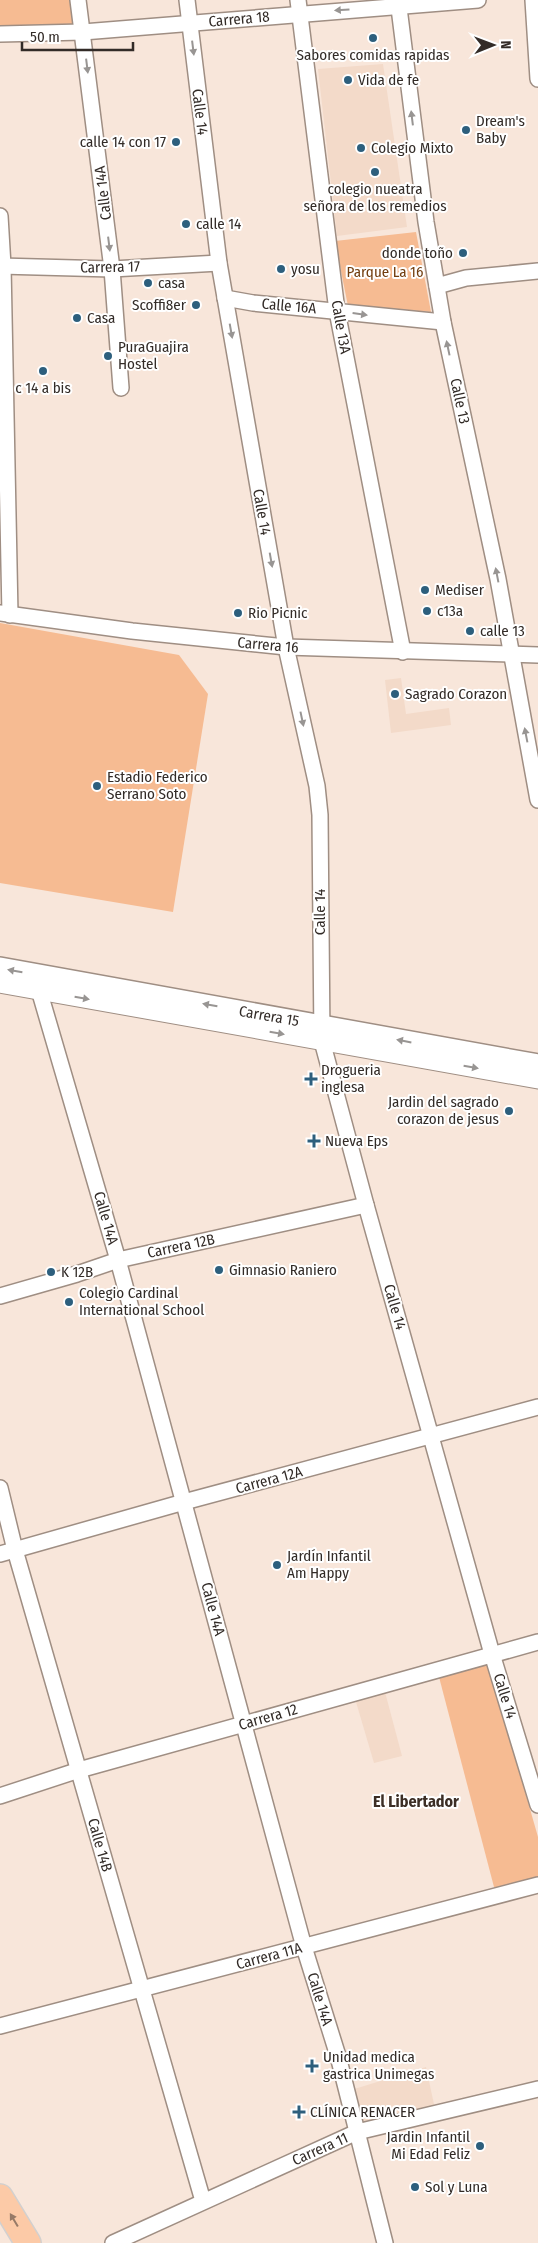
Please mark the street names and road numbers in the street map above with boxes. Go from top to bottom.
street label: Carrera 18 [208,7,270,31]
street label: Calle 14 [188,88,212,136]
street label: Calle 14A [91,165,115,221]
street label: Carrera 17 [80,257,140,277]
street label: Calle 16A [261,295,317,317]
street label: Calle 13A [327,299,355,355]
street label: Calle 13 [446,377,474,426]
street label: Calle 14 [249,488,275,536]
street label: Carrera 16 [237,633,299,657]
street label: Calle 14 [311,889,329,935]
street label: Carrera 15 [238,1002,301,1030]
street label: Calle 14A [90,1189,122,1247]
street label: Carrera 12B [146,1230,216,1262]
street label: Calle 14 [380,1282,410,1332]
street label: Carrera 12A [234,1462,304,1498]
street label: Calle 14A [197,1580,229,1638]
street label: Calle 14 [490,1671,520,1721]
street label: Carrera 12 [236,1700,300,1734]
street label: Calle 14B [84,1816,116,1874]
street label: Carrera 11A [234,1939,304,1973]
street label: Calle 14A [303,1970,337,2028]
street label: Carrera 11 [289,2129,351,2169]

